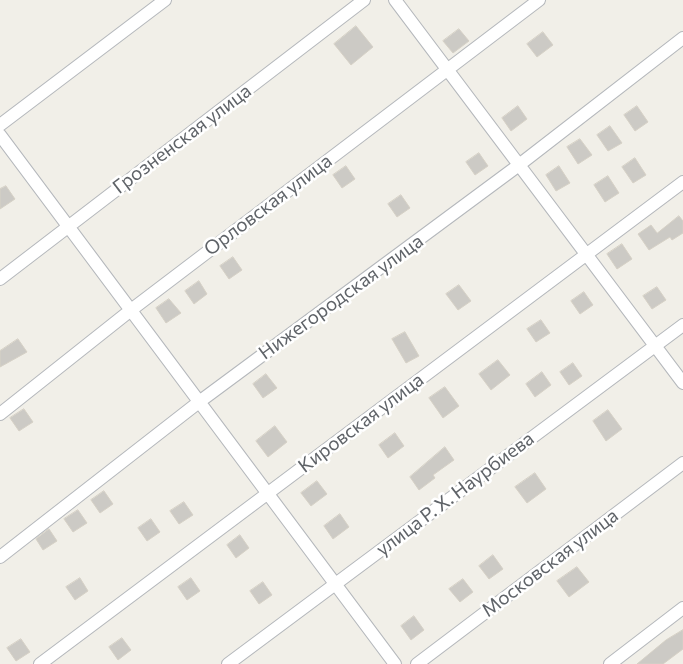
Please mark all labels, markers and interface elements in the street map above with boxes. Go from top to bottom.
street label: Грозненская улица [108,80,256,198]
street label: Орловская улица [200,150,336,260]
street label: Нижегородская улица [254,230,428,364]
street label: Кировская улица [294,368,428,478]
street label: улица Р. Х. Наурбиева [372,427,538,561]
street label: Московская улица [477,504,623,622]

